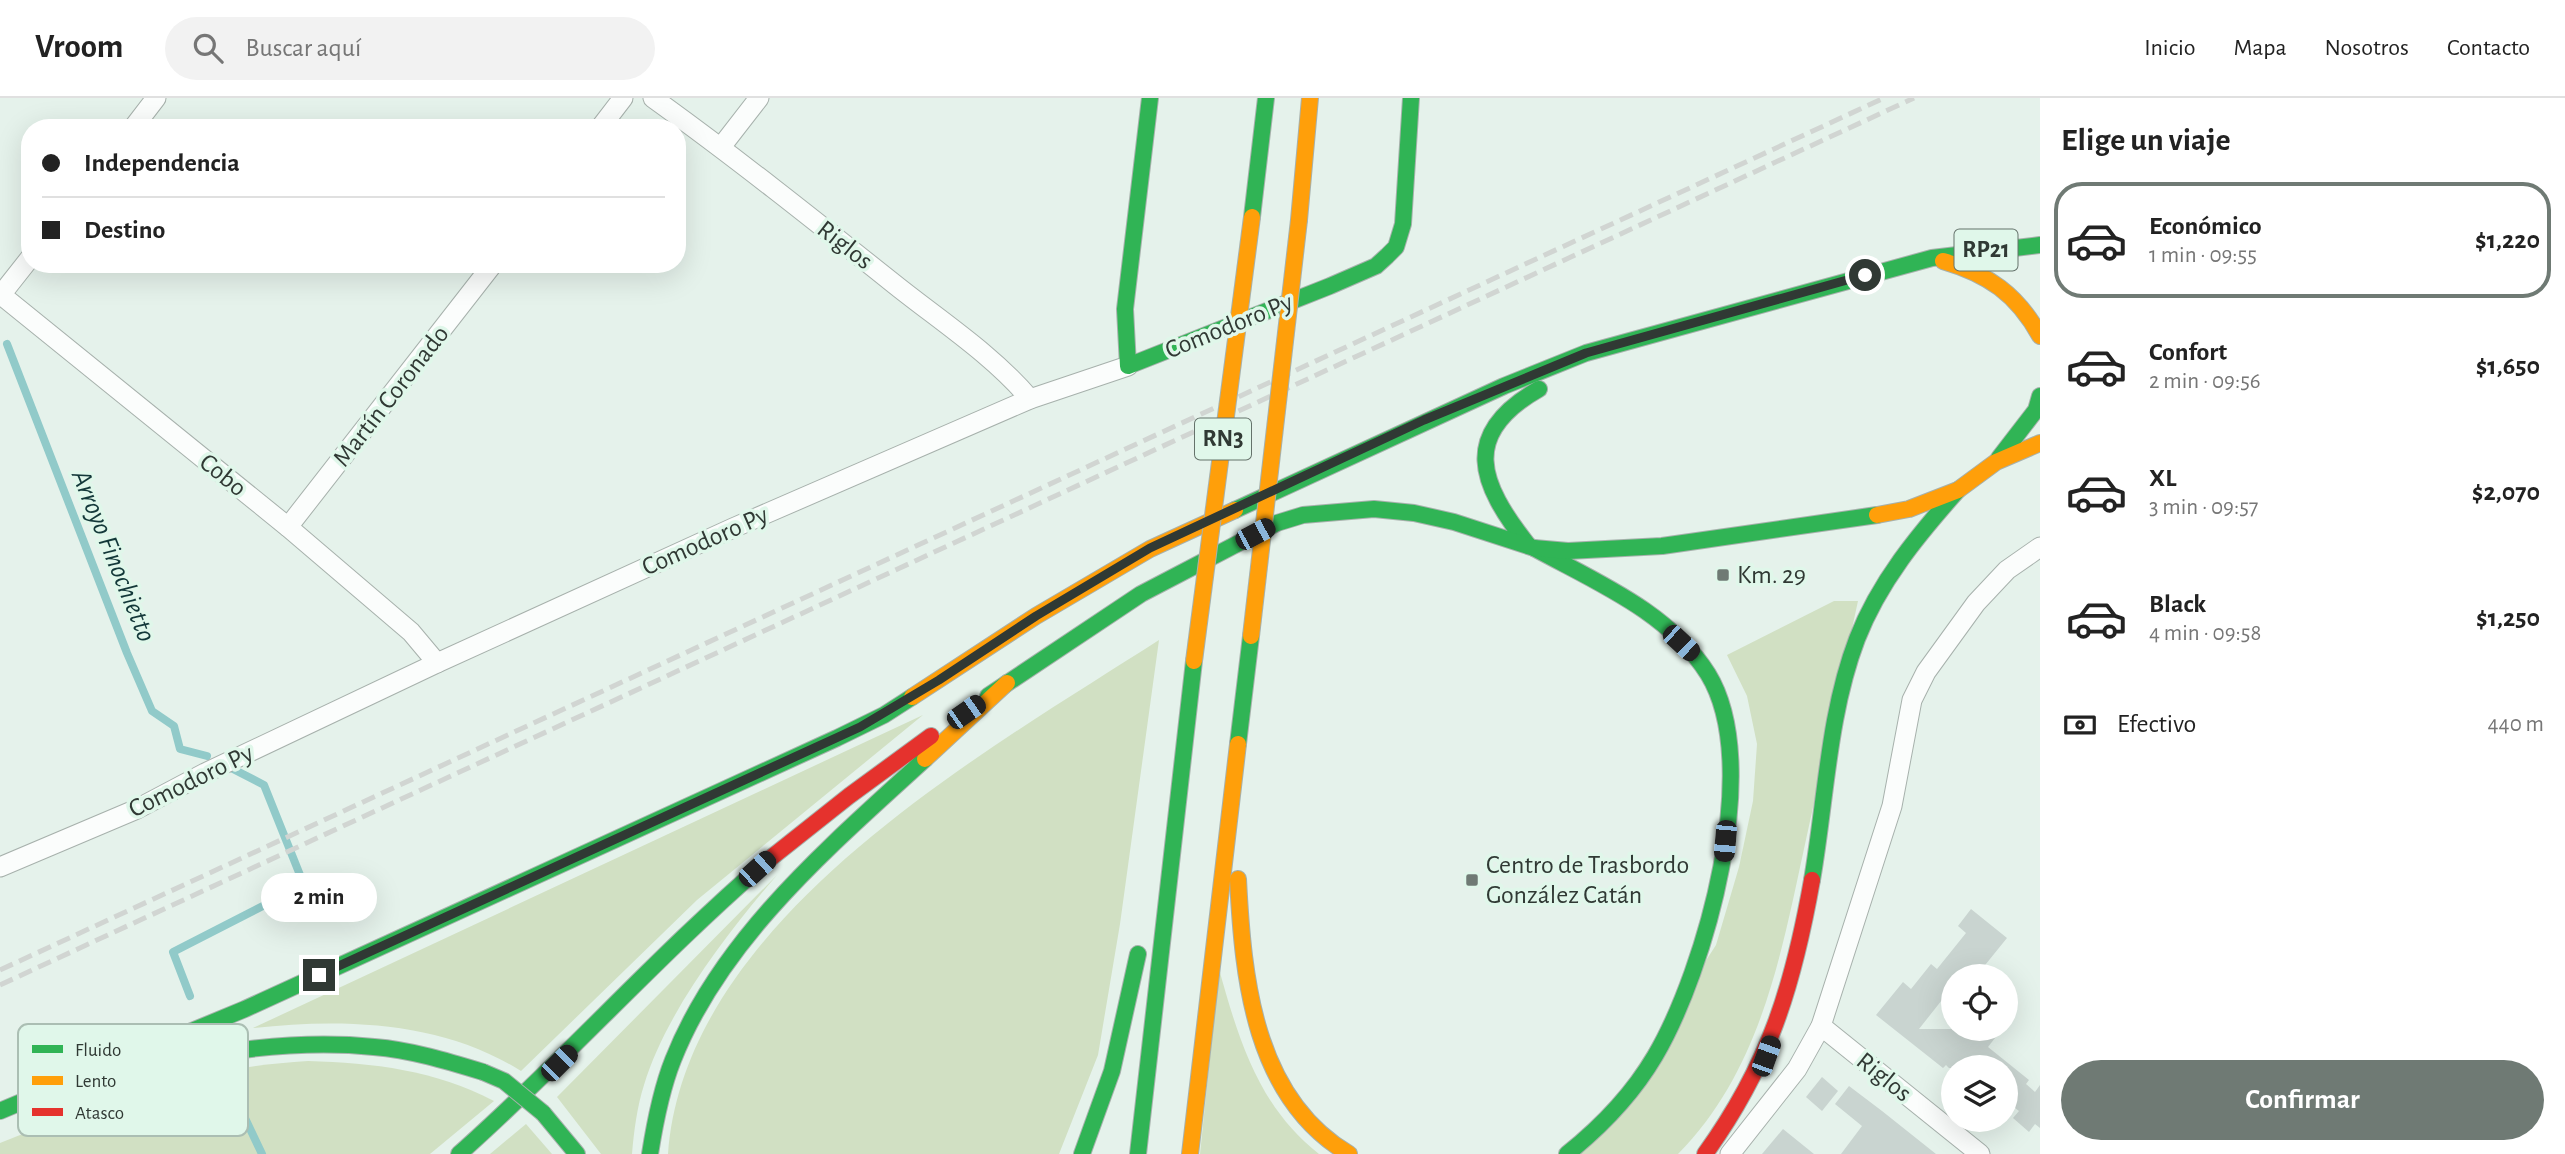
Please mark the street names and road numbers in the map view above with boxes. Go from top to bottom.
street label: Riglos [812,216,878,274]
road number: RP21 [1954,230,2018,270]
street label: Comodoro Py [1161,289,1297,363]
street label: Martín Coronado [328,321,454,471]
road number: RN3 [1195,418,1251,460]
street label: Cobo [195,449,251,501]
street label: Comodoro Py [638,502,772,580]
street label: Comodoro Py [125,740,257,822]
street label: Riglos [1852,1047,1916,1107]

